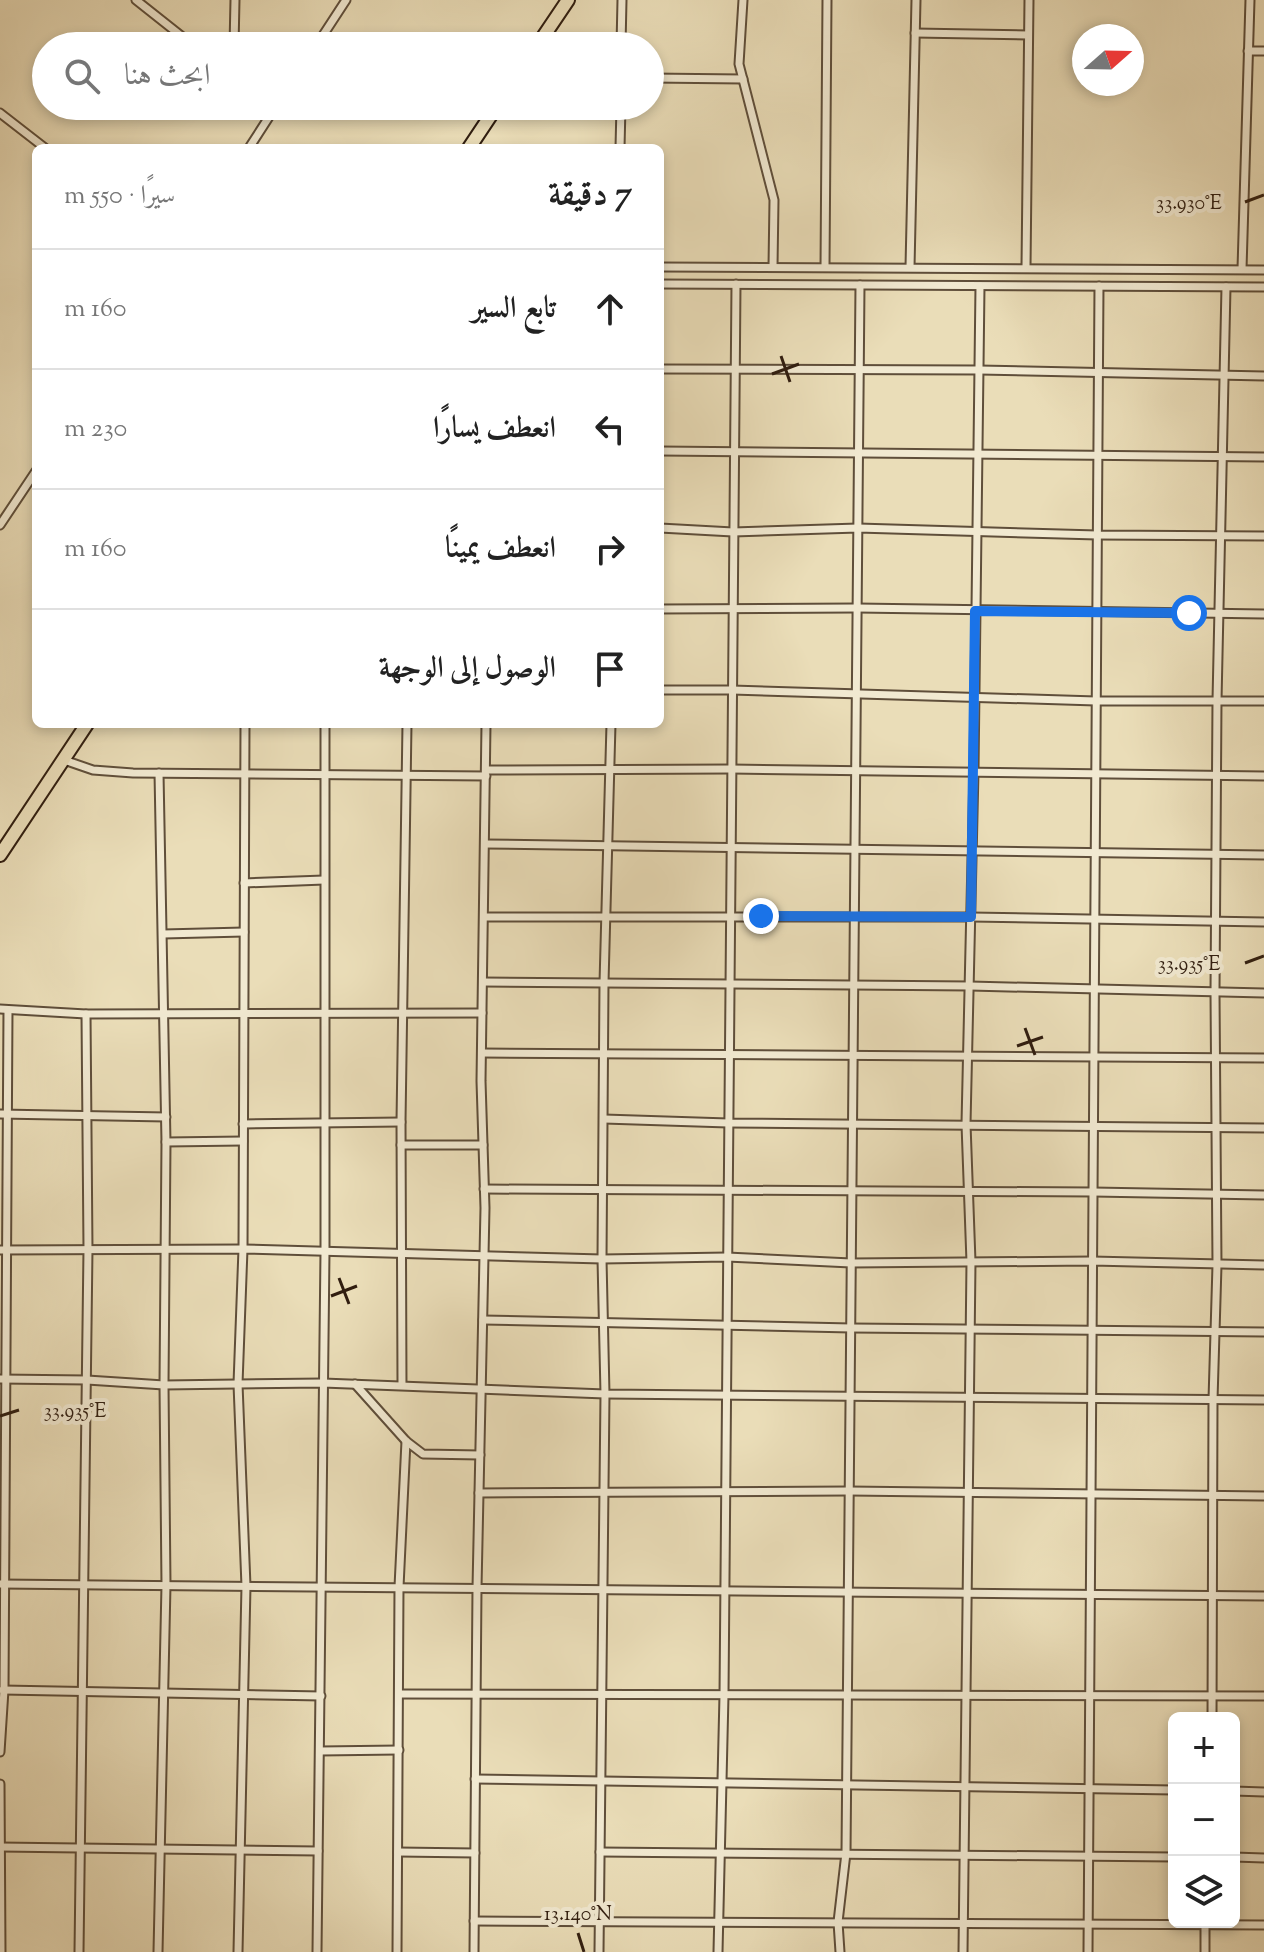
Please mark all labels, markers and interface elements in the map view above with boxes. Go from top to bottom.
north arrow [1072,24,1144,96]
search box [32,32,664,120]
icon: search [60,54,104,98]
text: ابحث هنا [124,55,210,98]
text: 7 دقيقة [548,171,632,220]
text: سيرًا · 550 m [64,178,175,215]
text: 33.930°E [1156,190,1222,219]
icon: ahead [588,287,632,331]
text: تابع السير [471,288,556,331]
text: 160 m [64,291,127,328]
icon: left [588,407,632,451]
text: انعطف يسارًا [433,408,556,451]
text: 230 m [64,411,127,448]
icon: right [588,527,632,571]
text: انعطف يمينًا [445,528,556,571]
text: 160 m [64,531,127,568]
route start [1171,595,1207,631]
icon: arrive [588,647,632,691]
text: الوصول إلى الوجهة [379,648,556,691]
route end [743,898,779,934]
text: 33.935°E [1158,951,1220,980]
text: 33.935°E [44,1398,106,1427]
map controls [1168,1712,1240,1928]
button: + [1168,1712,1240,1784]
button: − [1168,1784,1240,1856]
button: layers [1168,1856,1240,1928]
text: 13.140°N [544,1901,612,1930]

